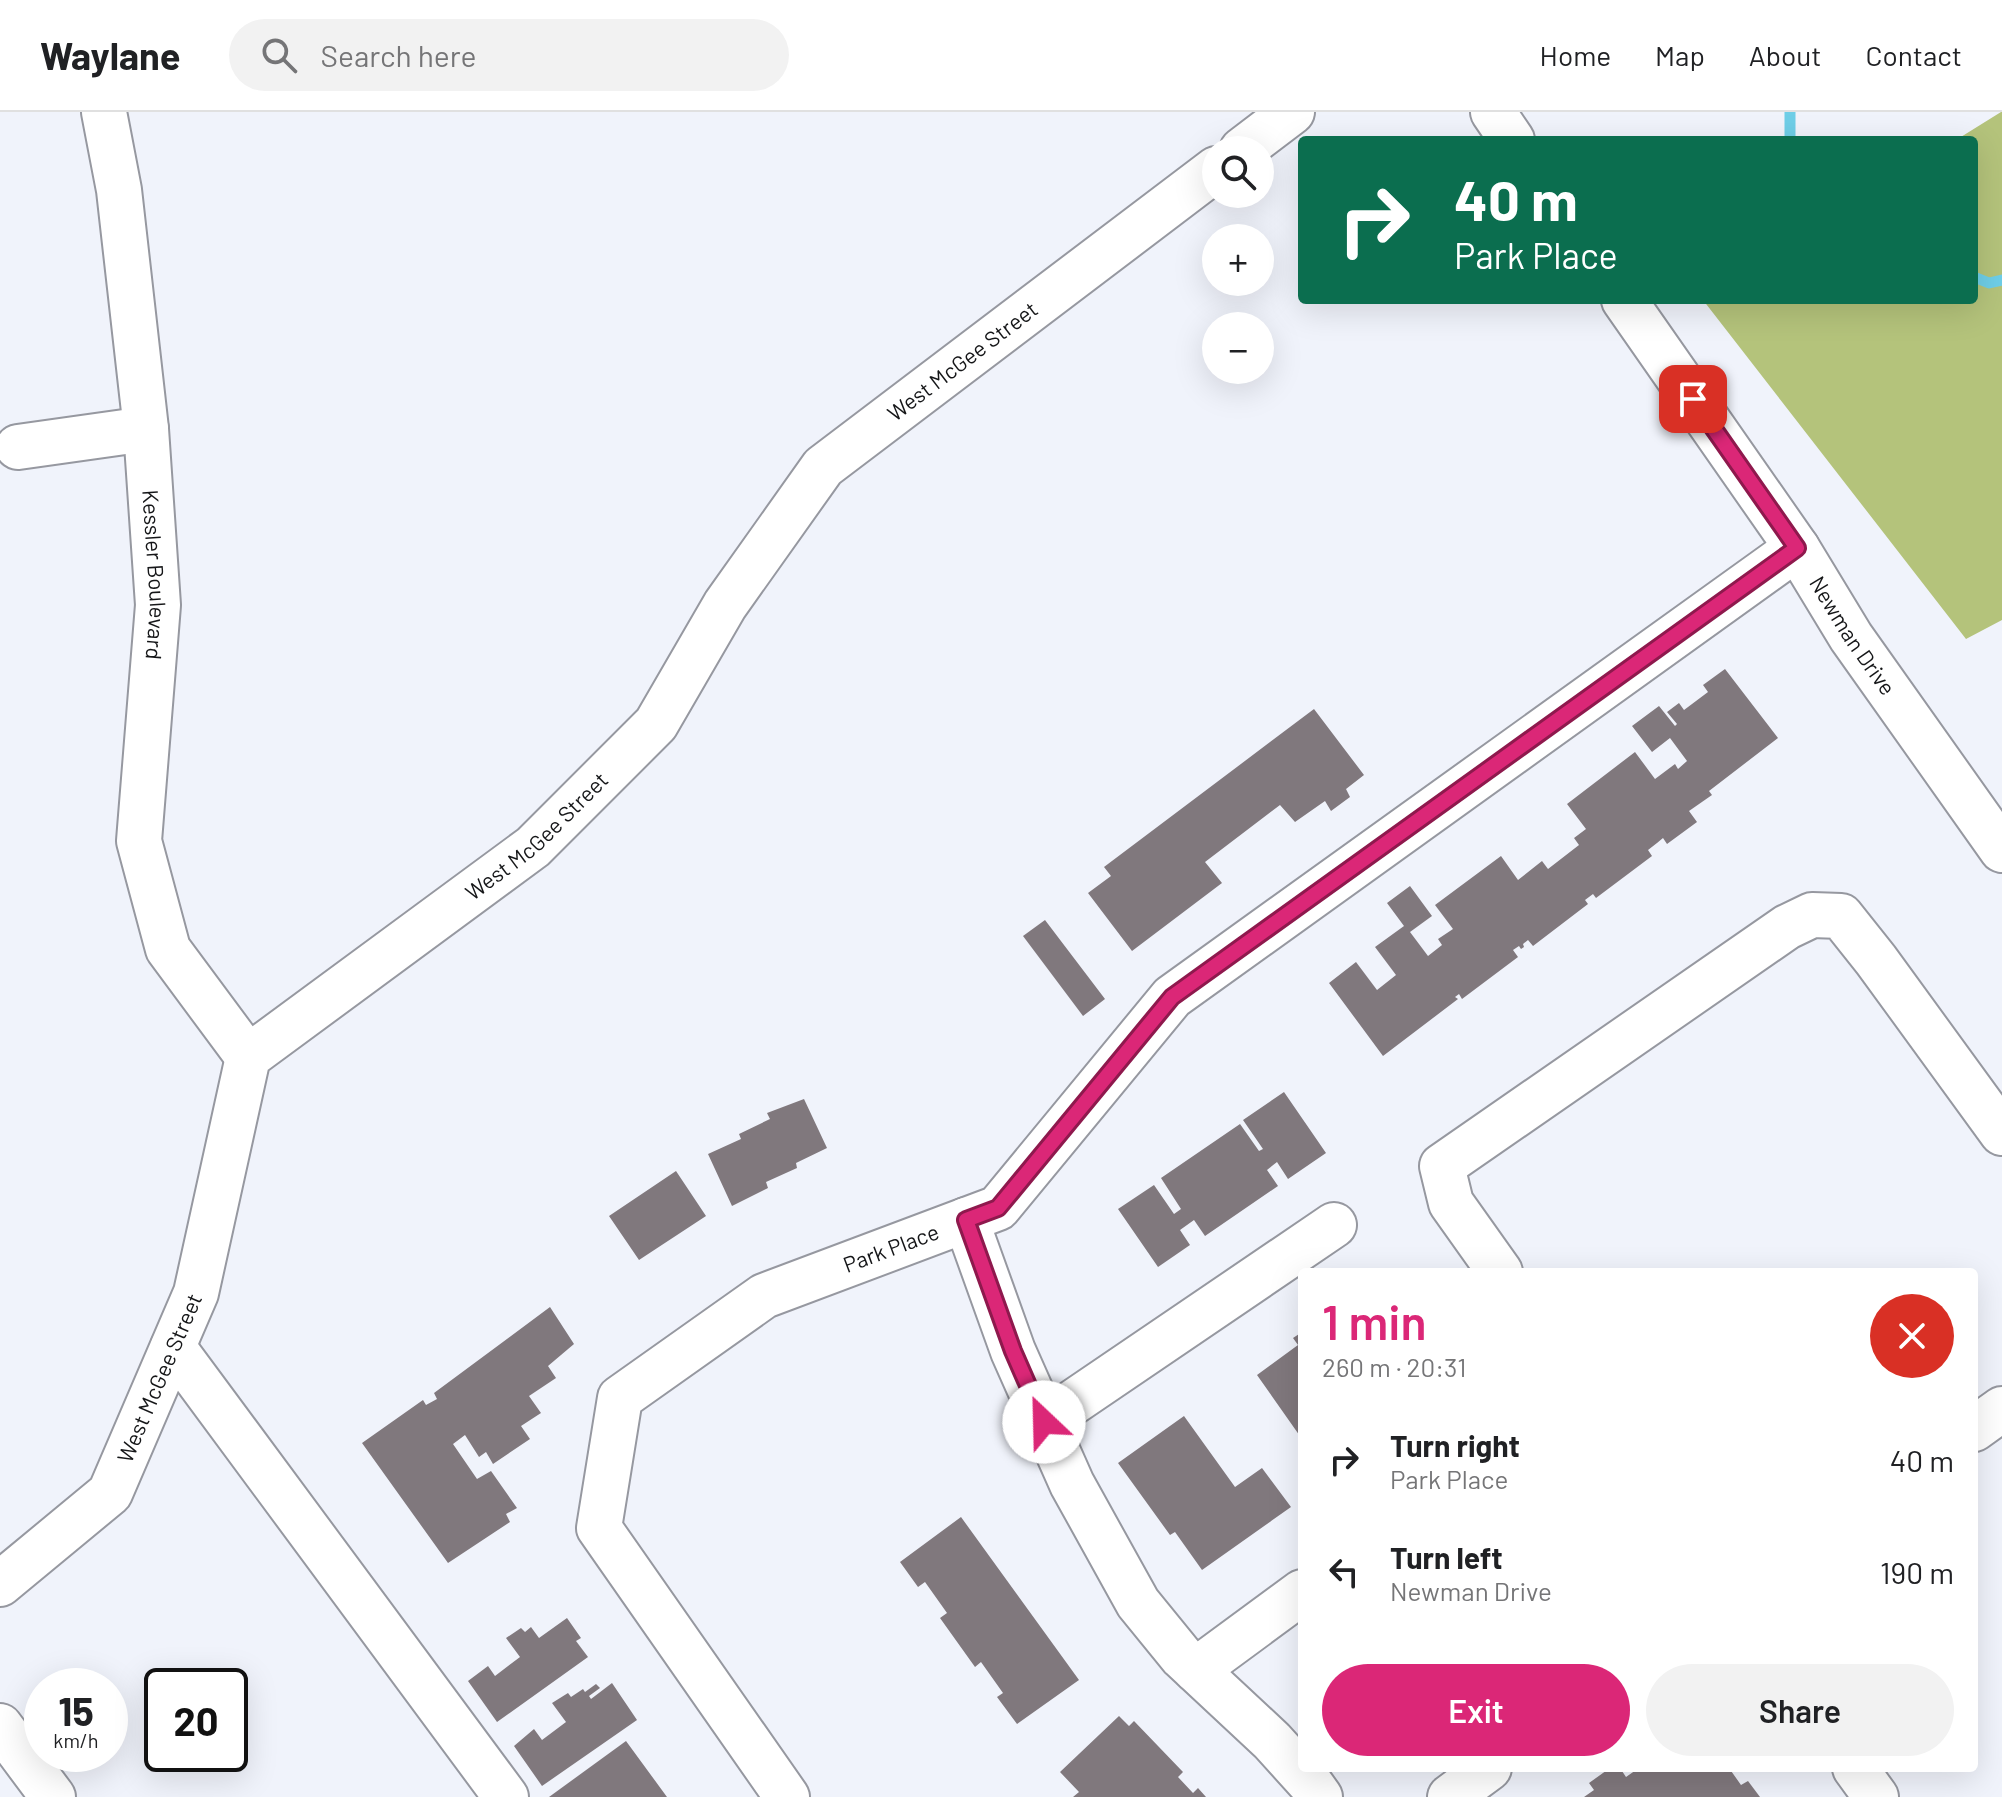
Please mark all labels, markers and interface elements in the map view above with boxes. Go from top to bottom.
search box [229,19,789,91]
text: Waylane [40,32,181,78]
icon: search [257,33,301,77]
text: Search here [321,37,476,73]
text: Home [1540,38,1611,72]
text: Map [1655,38,1705,72]
text: About [1749,38,1821,72]
text: Contact [1865,38,1962,72]
map controls [1202,136,1274,384]
button: search [1202,136,1274,208]
text: 40 m [1454,165,1578,232]
icon: right [1322,168,1426,272]
button: + [1202,224,1274,296]
text: Park Place [1454,233,1618,276]
street label: West McGee Street [882,295,1042,426]
button: − [1202,312,1274,384]
pin [1659,365,1727,433]
icon: arrive [1671,377,1715,421]
street label: Kessler Boulevard [138,489,172,661]
street label: Newman Drive [1805,571,1902,699]
street label: West McGee Street [460,766,613,905]
street label: Park Place [839,1218,942,1277]
street label: West McGee Street [111,1289,206,1466]
text: 1 min [1322,1292,1427,1350]
button: close [1870,1294,1954,1378]
text: 260 m · 20:31 [1322,1351,1466,1382]
position arrow [1002,1380,1086,1464]
text: Turn right [1390,1427,1520,1463]
icon: right [1322,1438,1366,1482]
text: 40 m [1890,1442,1954,1478]
text: Park Place [1390,1463,1508,1494]
text: Turn left [1390,1539,1503,1575]
icon: left [1322,1550,1366,1594]
text: 190 m [1880,1554,1954,1590]
text: Newman Drive [1390,1575,1552,1606]
button: Exit [1322,1664,1630,1756]
button: Share [1646,1664,1954,1756]
speed limit sign: 20 [144,1668,248,1772]
text: 15 [58,1686,94,1734]
text: km/h [53,1728,99,1752]

